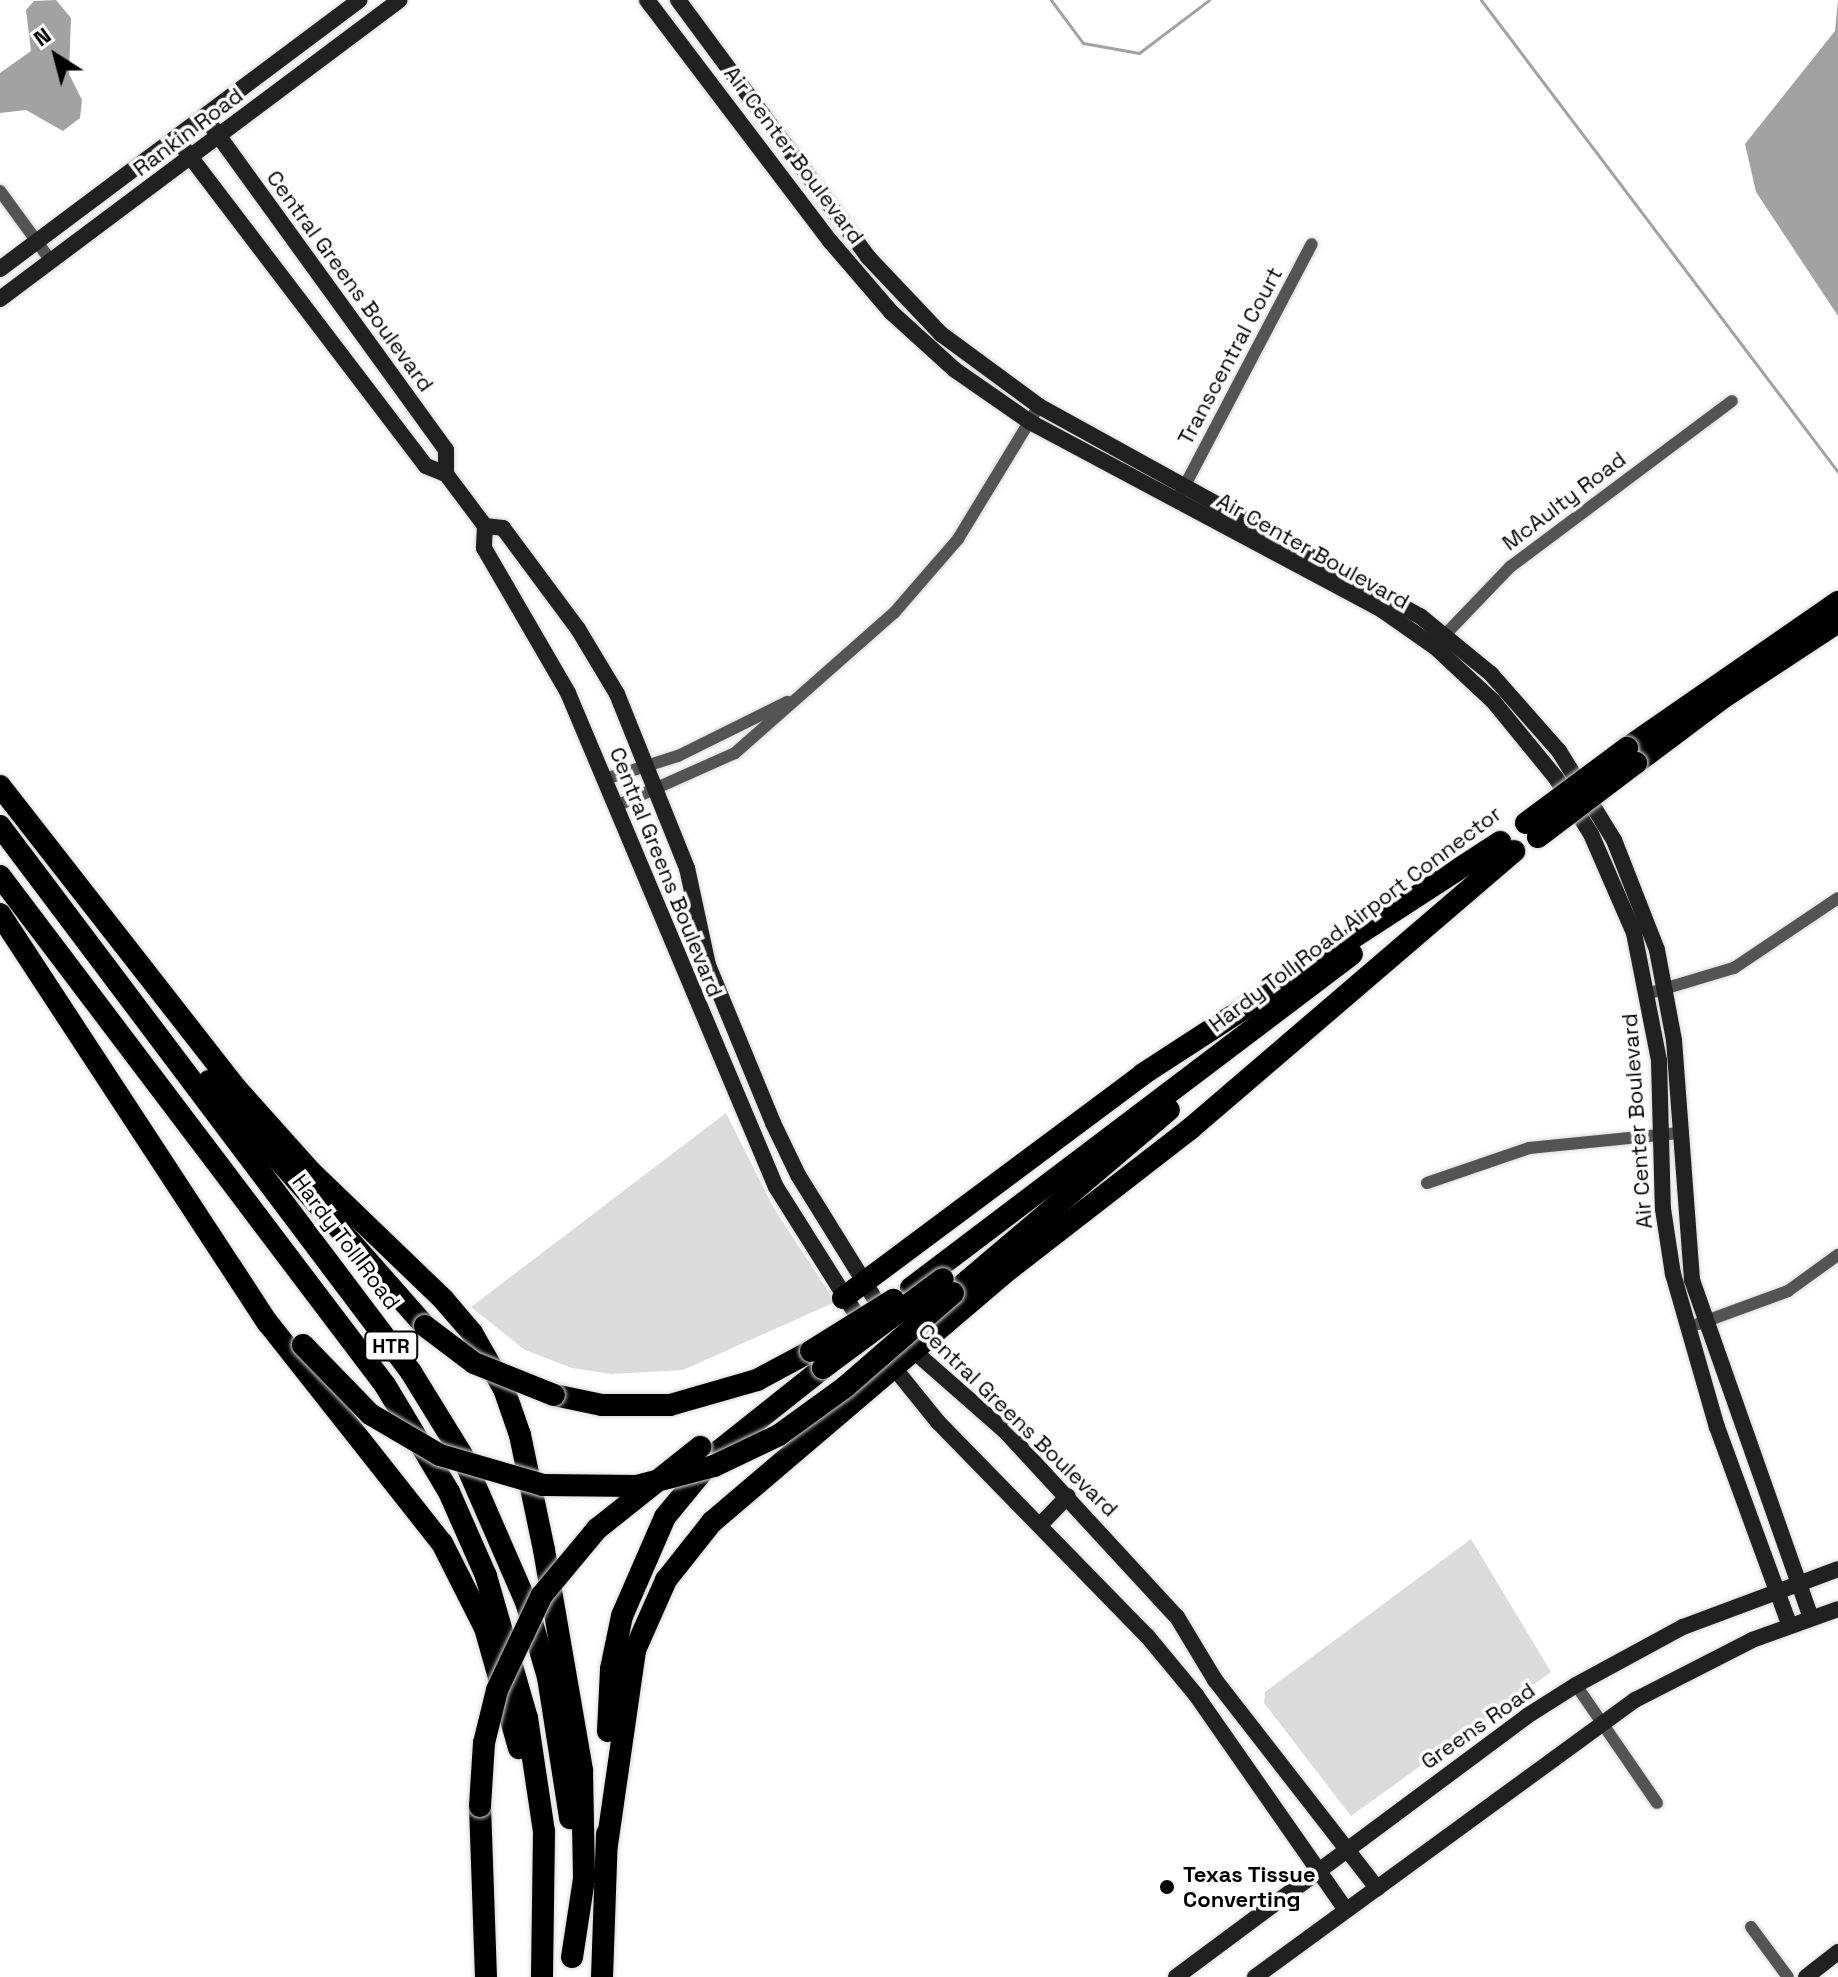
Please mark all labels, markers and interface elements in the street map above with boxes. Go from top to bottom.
north arrow [16,16,96,96]
text: N [28,21,56,52]
street label: Air Center Boulevard [718,61,870,249]
street label: Rankin Road [128,82,248,182]
street label: Central Greens Boulevard [261,165,439,397]
street label: Transcentral Court [1172,263,1288,449]
street label: McAulty Road [1497,446,1631,556]
street label: Air Center Boulevard [1212,487,1414,615]
street label: Central Greens Boulevard [604,743,728,1001]
street label: Hardy Toll Road Airport Connector [1203,800,1507,1038]
street label: Air Center Boulevard [1616,1012,1658,1230]
street label: Hardy Toll Road [286,1169,406,1315]
street label: Central Greens Boulevard [913,1318,1123,1522]
road number: HTR [363,1330,419,1362]
street label: Greens Road [1416,1677,1540,1775]
place label: Texas Tissue Converting [1183,1861,1316,1912]
marker: Texas Tissue Converting [1158,1878,1176,1896]

